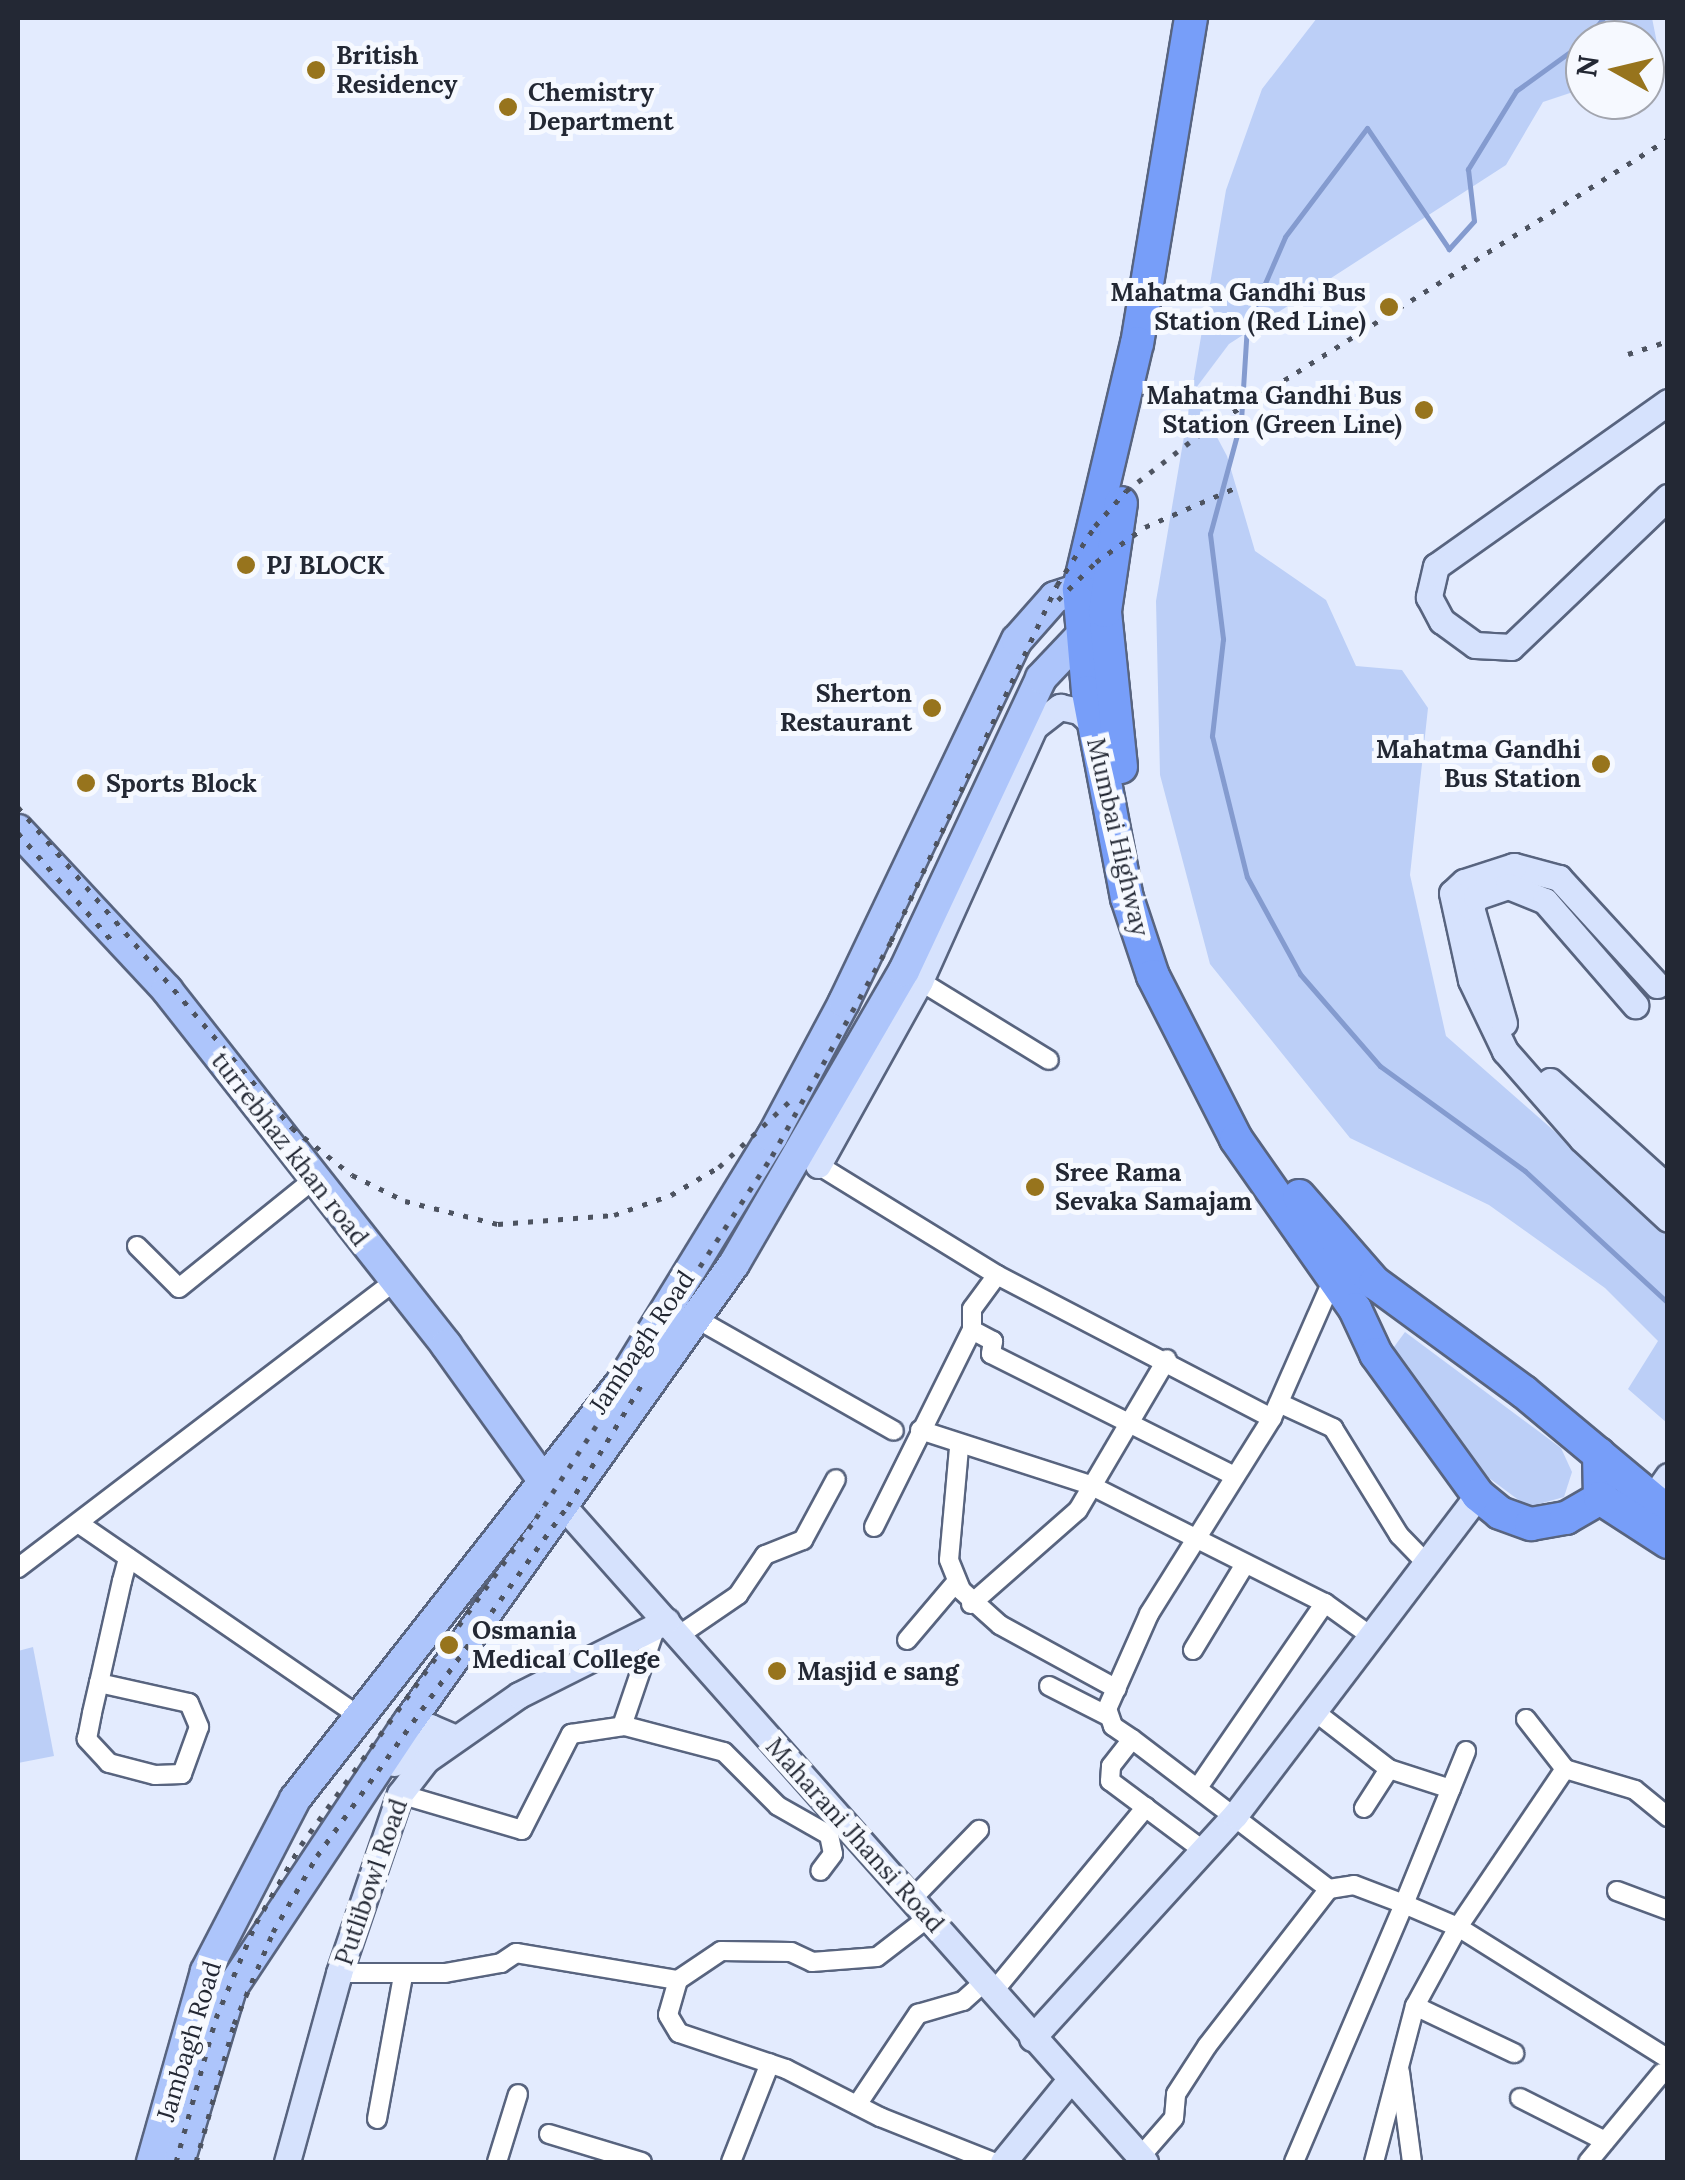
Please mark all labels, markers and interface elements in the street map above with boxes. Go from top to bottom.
north arrow [1565,20,1665,120]
place label: British Residency [336,41,458,100]
text: N [1568,53,1607,79]
marker: British Residency [305,59,327,81]
place label: Chemistry Department [528,78,673,137]
marker: Chemistry Department [497,96,519,118]
place label: Mahatma Gandhi Bus Station (Red Line) [1110,278,1366,337]
marker: Mahatma Gandhi Bus Station (Red Line) [1376,294,1402,320]
place label: Mahatma Gandhi Bus Station (Green Line) [1146,381,1402,440]
marker: Mahatma Gandhi Bus Station (Green Line) [1411,397,1437,423]
place label: PJ BLOCK [266,550,384,580]
marker: PJ BLOCK [235,554,257,576]
place label: Sherton Restaurant [780,679,912,738]
marker: Sherton Restaurant [921,697,943,719]
street label: Mumbai Highway [1081,735,1155,939]
place label: Mahatma Gandhi Bus Station [1376,735,1581,794]
marker: Mahatma Gandhi Bus Station [1590,753,1612,775]
place label: Sports Block [106,768,257,798]
marker: Sports Block [75,772,97,794]
street label: turrebhaz khan road [205,1046,375,1252]
place label: Sree Rama Sevaka Samajam [1055,1158,1252,1217]
marker: Sree Rama Sevaka Samajam [1024,1176,1046,1198]
street label: Jambagh Road [583,1265,701,1419]
place label: Osmania Medical College [472,1616,660,1675]
marker: Osmania Medical College [436,1632,462,1658]
place label: Masjid e sang [797,1656,959,1686]
marker: Masjid e sang [766,1660,788,1682]
street label: Maharani Jhansi Road [760,1731,950,1939]
street label: Putlibowl Road [329,1795,413,1969]
street label: Jambagh Road [150,1957,228,2125]

